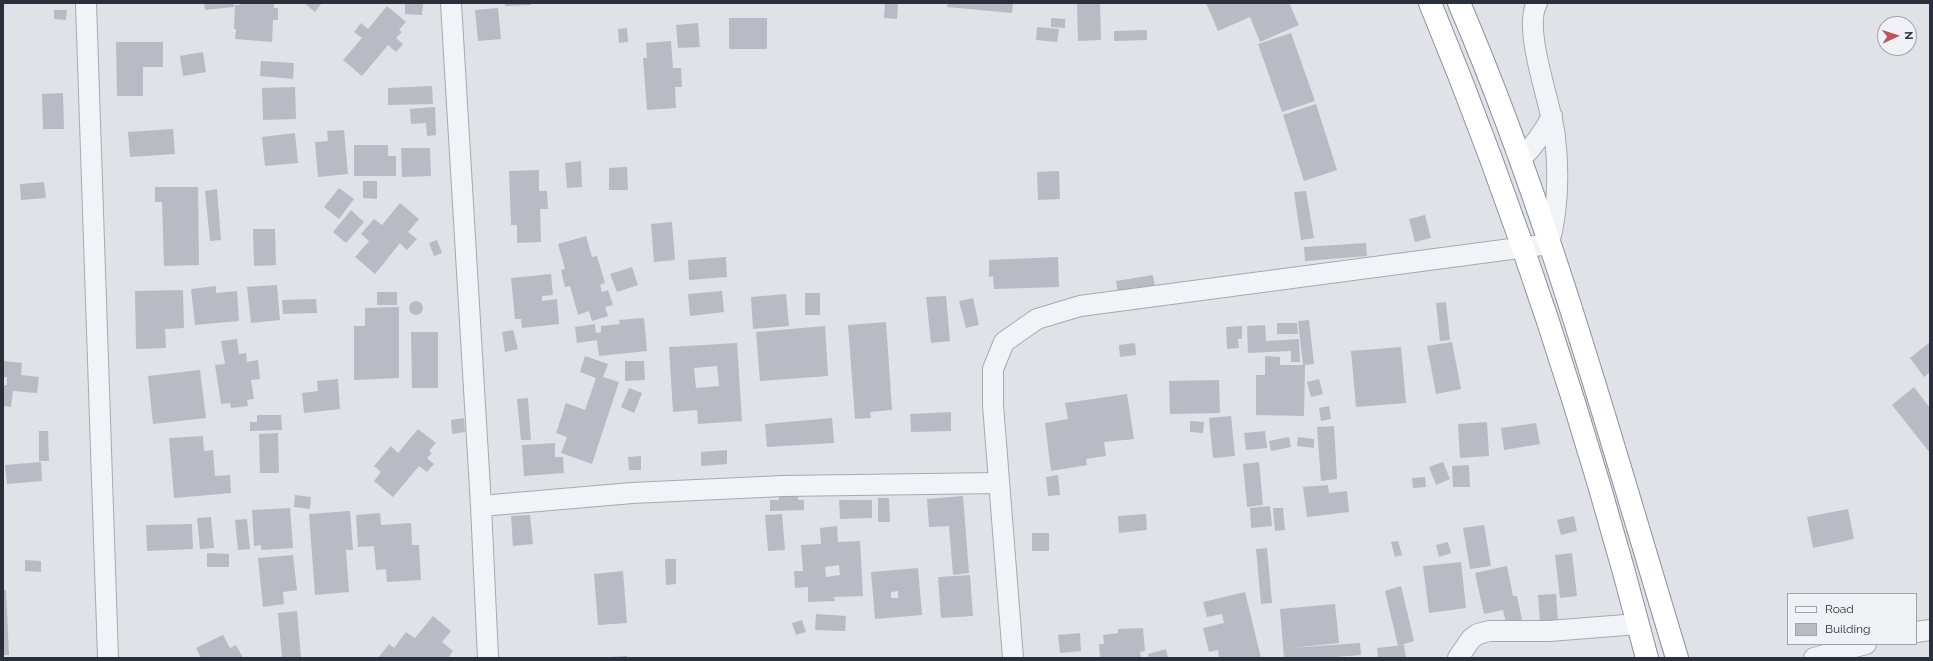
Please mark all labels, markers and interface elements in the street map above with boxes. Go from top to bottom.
north arrow [1877,16,1917,56]
text: N [1902,31,1915,40]
legend [1787,593,1917,645]
text: Road [1825,602,1854,616]
text: Building [1825,622,1871,636]

